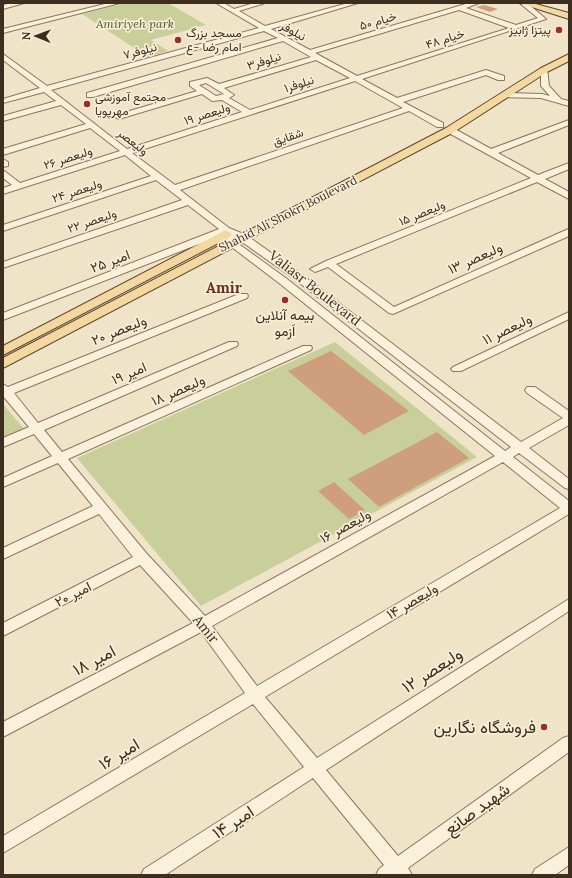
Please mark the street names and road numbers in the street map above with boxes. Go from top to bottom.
street label: خیام ۵۰ [358,8,398,34]
street label: نیلوفر [276,17,309,45]
street label: خیام ۴۸ [424,25,466,53]
street label: نیلوفر۷ [121,39,159,63]
street label: نیلوفر۳ [245,48,283,74]
street label: نیلوفر۱ [282,72,316,96]
street label: ولیعصر ۱۹ [182,99,232,129]
street label: ولیعصر [114,124,152,159]
street label: شقایق [270,124,306,150]
street label: ولیعصر ۲۶ [42,143,94,173]
street label: Shahid Ali Shokri Boulevard [216,172,359,255]
street label: ولیعصر ۲۴ [50,175,104,207]
street label: ولیعصر ۱۵ [396,196,448,230]
street label: ولیعصر ۲۲ [65,205,119,237]
street label: ولیعصر ۱۳ [445,238,505,278]
street label: امیر ۲۵ [88,245,132,277]
street label: Valiasr Boulevard [264,246,365,330]
street label: ولیعصر ۱۱ [479,309,535,349]
street label: ولیعصر ۲۰ [89,311,149,349]
street label: امیر ۱۹ [109,358,149,388]
street label: ولیعصر ۱۸ [148,370,208,410]
street label: ولیعصر ۱۶ [316,505,374,547]
street label: امیر ۲۰ [52,577,94,611]
street label: ولیعصر ۱۴ [383,579,441,623]
street label: Amir [189,610,223,647]
street label: امیر ۱۸ [69,640,119,680]
street label: ولیعصر ۱۲ [398,642,466,698]
street label: امیر ۱۶ [94,733,144,775]
street label: شهید صانع [440,778,515,841]
street label: امیر ۱۴ [208,800,258,844]

